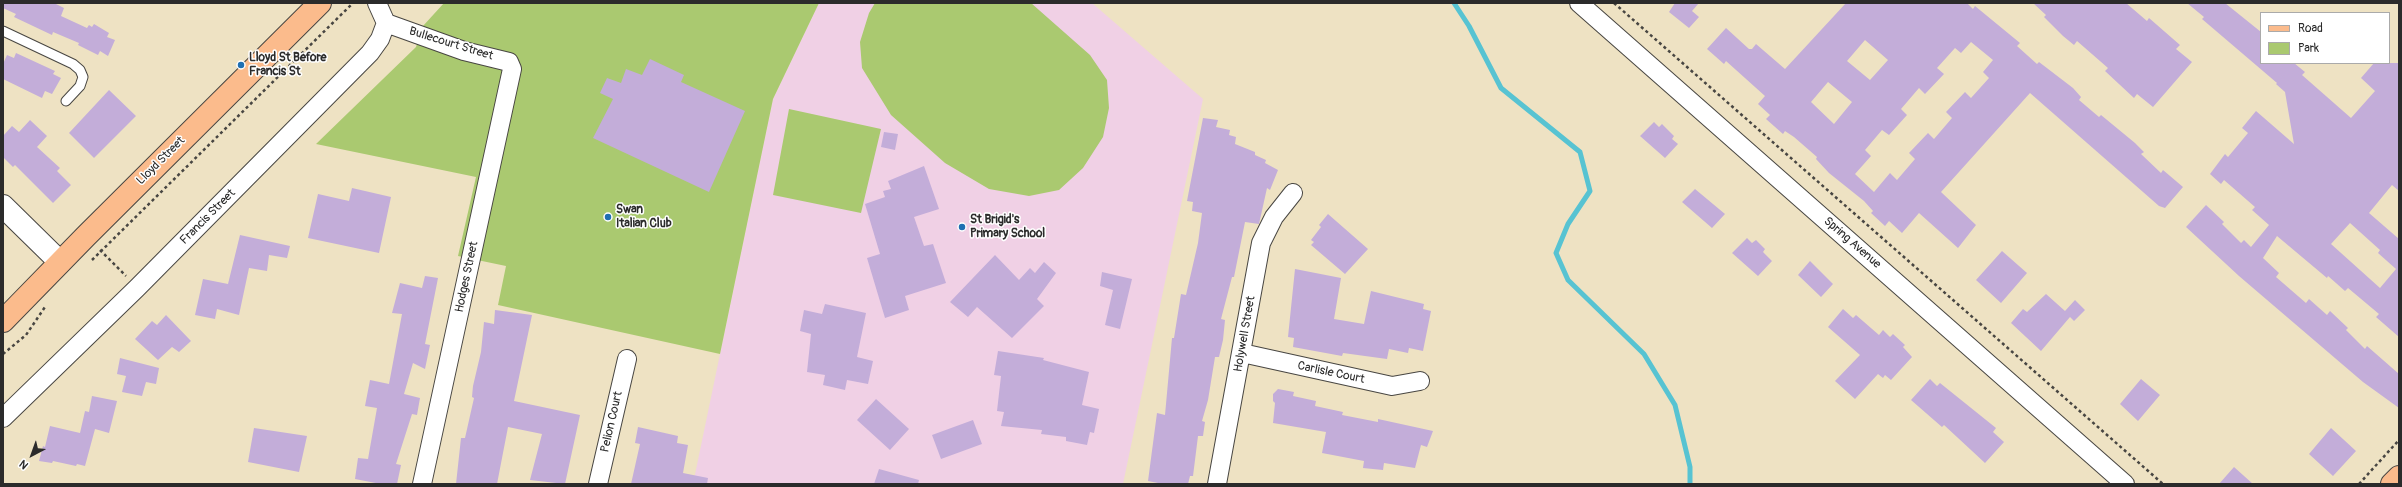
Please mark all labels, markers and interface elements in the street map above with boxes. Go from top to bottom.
legend [2260,12,2390,64]
text: Road [2298,21,2323,36]
street label: Bullecourt Street [407,24,495,64]
text: Park [2298,41,2319,56]
place label: Lloyd St Before Francis St [249,51,326,79]
marker: Lloyd St Before Francis St [236,60,246,70]
street label: Lloyd Street [134,134,188,188]
street label: Francis Street [177,186,239,248]
place label: Swan Italian Club [616,203,672,231]
marker: Swan Italian Club [603,212,613,222]
place label: St Brigid's Primary School [970,213,1045,241]
street label: Spring Avenue [1820,214,1884,272]
marker: St Brigid's Primary School [957,222,967,232]
street label: Hodges Street [452,240,482,314]
street label: Holywell Street [1231,295,1259,373]
street label: Carlisle Court [1296,359,1366,387]
street label: Pelion Court [598,390,626,454]
north arrow [12,435,52,475]
text: N [17,457,31,472]

